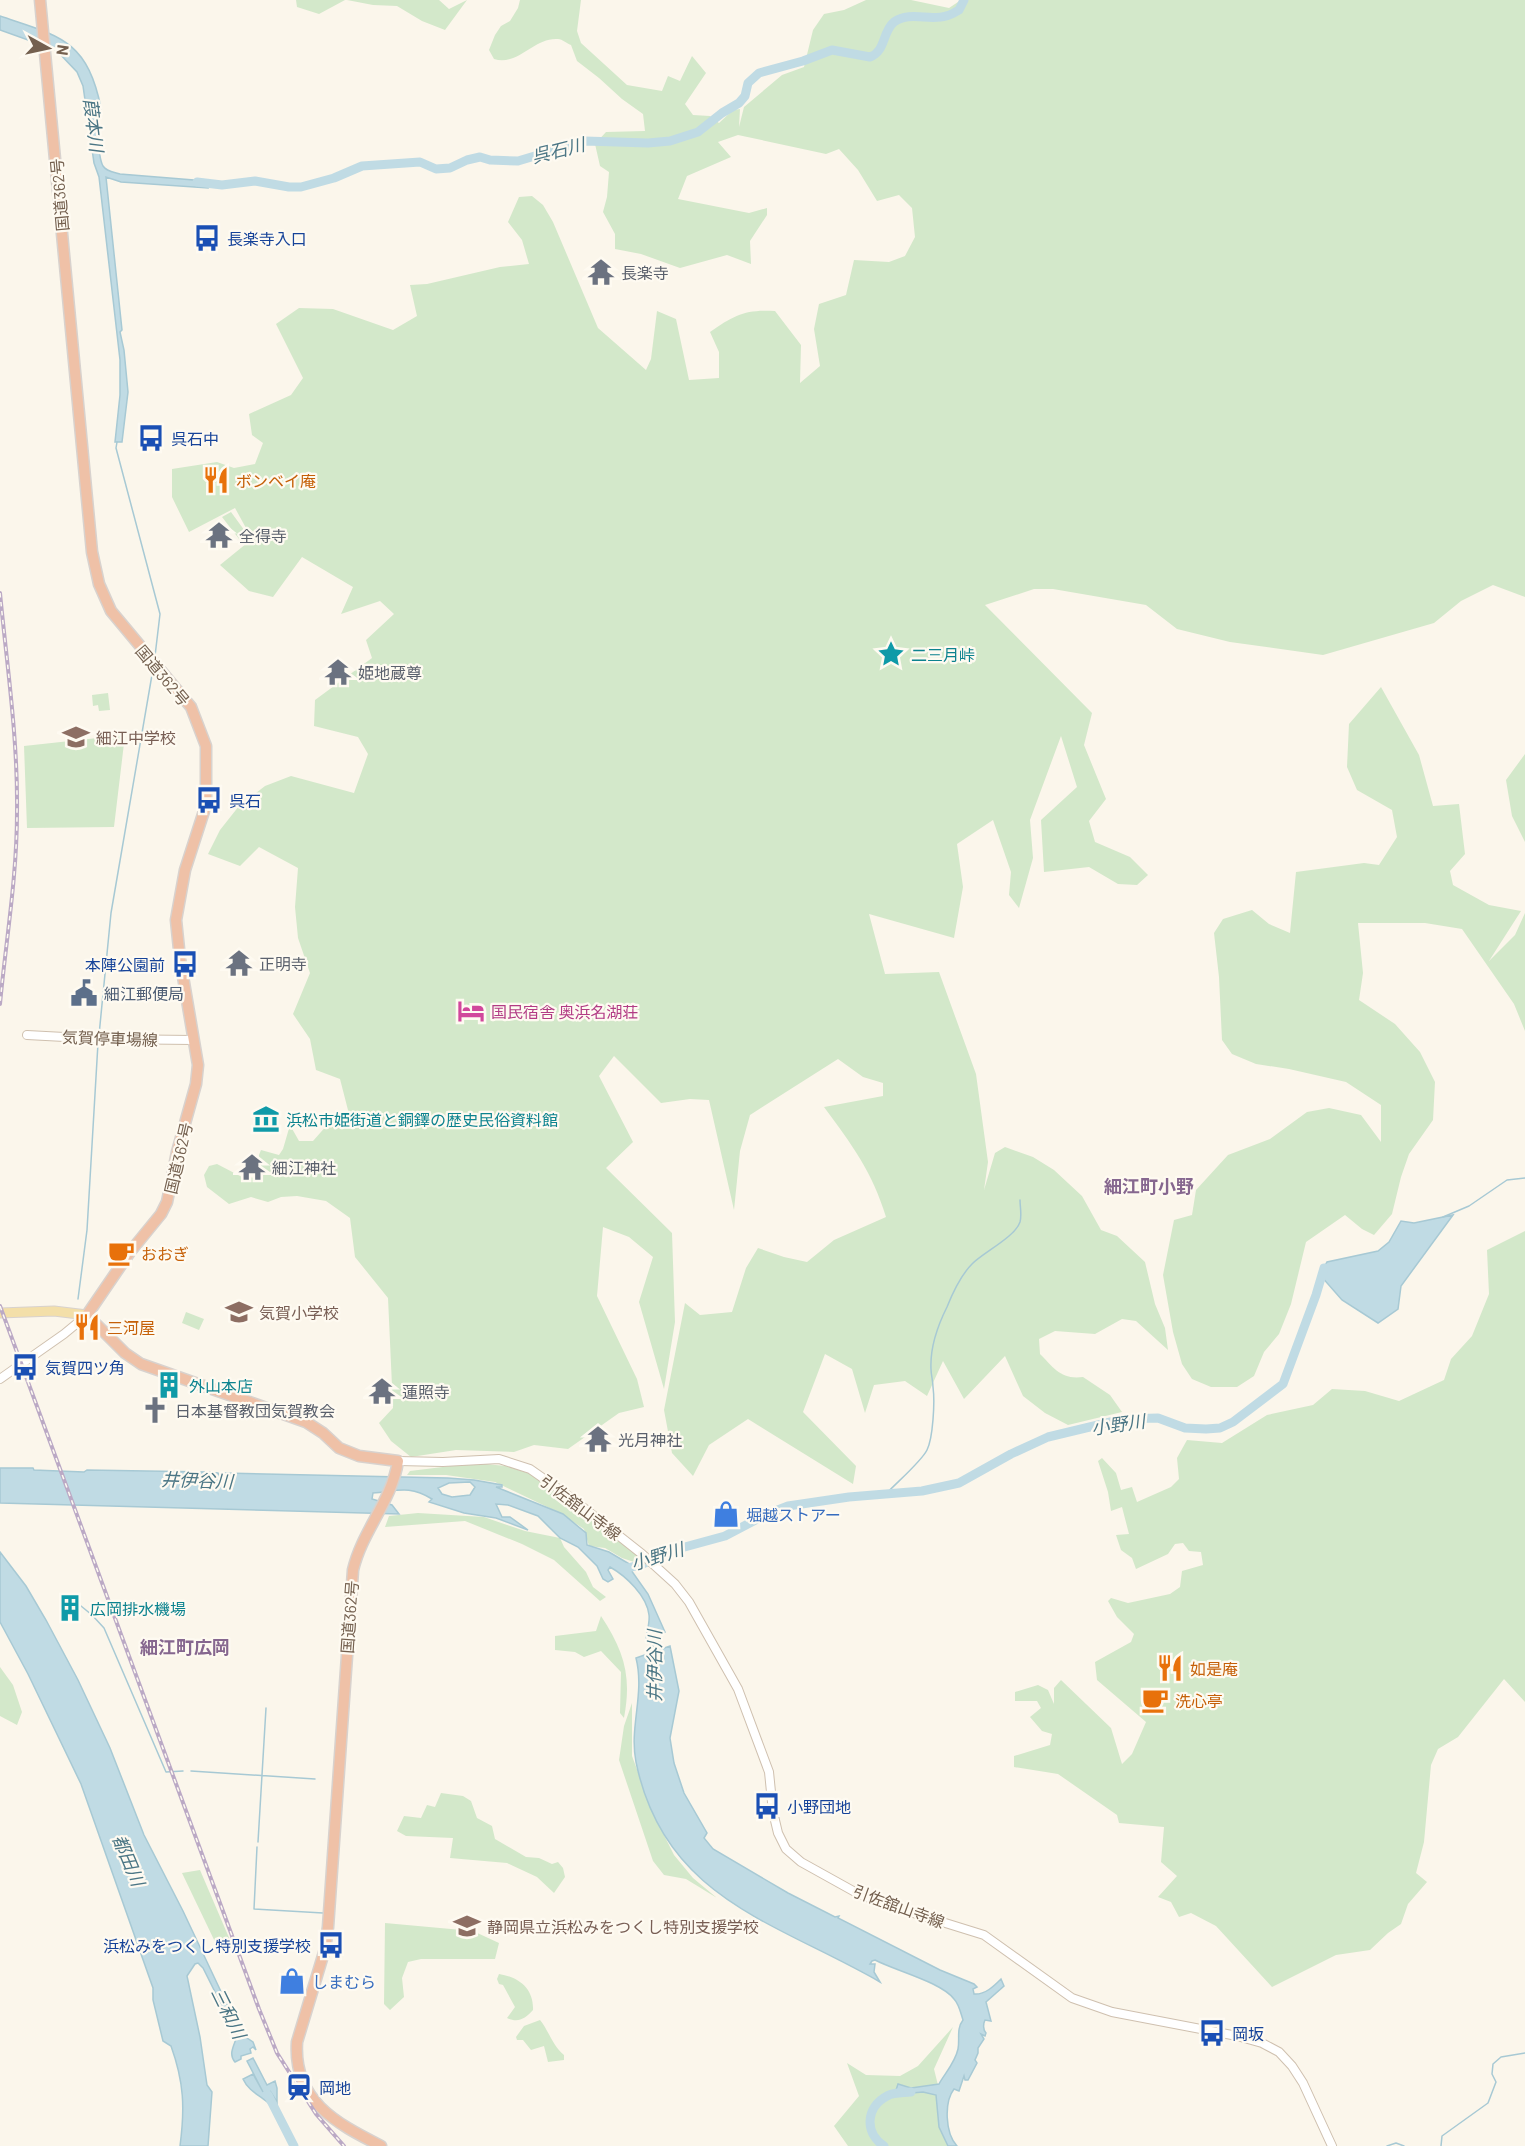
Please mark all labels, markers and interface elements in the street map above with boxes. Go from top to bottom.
north arrow [18,18,78,78]
text: N [53,44,73,57]
water label: 葭本川 [80,97,108,155]
water label: 呉石川 [529,132,589,167]
street label: 国道362号 [46,158,72,232]
bus stop icon: 長楽寺入口 [192,223,222,253]
place label: 長楽寺入口 [227,229,307,248]
temple icon: 長楽寺 [586,257,616,287]
place label: 長楽寺 [621,263,669,282]
bus stop icon: 呉石中 [136,423,166,453]
place label: 呉石中 [171,429,219,448]
restaurant icon: ボンベイ庵 [201,465,231,495]
place label: ボンベイ庵 [236,471,316,490]
temple icon: 全得寺 [204,520,234,550]
place label: 全得寺 [239,526,287,545]
place icon: 二三月峠 [876,639,906,669]
street label: 国道362号 [132,641,194,709]
place label: 二三月峠 [911,645,975,664]
temple icon: 姫地蔵尊 [323,657,353,687]
place label: 姫地蔵尊 [358,663,422,682]
school or university icon: 細江中学校 [61,722,91,752]
place label: 細江中学校 [96,728,176,747]
bus stop icon: 呉石 [194,785,224,815]
place label: 呉石 [229,791,261,810]
temple icon: 正明寺 [224,948,254,978]
bus stop icon: 本陣公園前 [170,949,200,979]
place label: 正明寺 [259,954,307,973]
place label: 本陣公園前 [85,955,165,974]
public building icon: 細江郵便局 [69,978,99,1008]
place label: 細江郵便局 [104,984,184,1003]
hotel icon: 国民宿舎 奥浜名湖荘 [456,996,486,1026]
place label: 国民宿舎 奥浜名湖荘 [491,1002,638,1021]
street label: 気賀停車場線 [62,1027,158,1049]
museum icon: 浜松市姫街道と銅鐸の歴史民俗資料館 [251,1104,281,1134]
place label: 浜松市姫街道と銅鐸の歴史民俗資料館 [286,1110,558,1129]
street label: 国道362号 [161,1120,195,1196]
temple icon: 細江神社 [237,1152,267,1182]
place label: 細江神社 [272,1158,336,1177]
district label: 細江町小野 [1104,1175,1194,1197]
cafe icon: おおぎ [106,1238,136,1268]
place label: おおぎ [141,1244,189,1263]
school or university icon: 気賀小学校 [224,1297,254,1327]
place label: 気賀小学校 [259,1303,339,1322]
restaurant icon: 三河屋 [72,1312,102,1342]
place label: 三河屋 [107,1318,155,1337]
bus stop icon: 気賀四ツ角 [10,1352,40,1382]
place label: 気賀四ツ角 [45,1358,125,1377]
building icon: 外山本店 [154,1370,184,1400]
place label: 外山本店 [189,1376,253,1395]
temple icon: 蓮照寺 [367,1376,397,1406]
place label: 蓮照寺 [402,1382,450,1401]
church icon: 日本基督教団気賀教会 [140,1395,170,1425]
place label: 日本基督教団気賀教会 [175,1401,335,1420]
water label: 小野川 [1090,1409,1148,1439]
temple icon: 光月神社 [583,1424,613,1454]
place label: 光月神社 [618,1430,682,1449]
water label: 井伊谷川 [161,1468,235,1492]
street label: 引佐舘山寺線 [537,1471,625,1543]
shop icon: 堀越ストアー [711,1499,741,1529]
place label: 堀越ストアー [746,1505,841,1524]
water label: 小野川 [628,1537,688,1574]
street label: 国道362号 [337,1580,361,1654]
building icon: 広岡排水機場 [55,1593,85,1623]
place label: 広岡排水機場 [90,1599,186,1618]
water label: 井伊谷川 [643,1628,665,1702]
district label: 細江町広岡 [140,1636,230,1658]
restaurant icon: 如是庵 [1155,1653,1185,1683]
place label: 如是庵 [1190,1659,1238,1678]
cafe icon: 洗心亭 [1140,1685,1170,1715]
place label: 洗心亭 [1175,1691,1223,1710]
bus stop icon: 小野団地 [752,1791,782,1821]
place label: 小野団地 [787,1797,851,1816]
water label: 都田川 [108,1831,150,1891]
street label: 引佐舘山寺線 [851,1881,947,1931]
school or university icon: 静岡県立浜松みをつくし特別支援学校 [452,1911,482,1941]
place label: 静岡県立浜松みをつくし特別支援学校 [487,1917,759,1936]
bus stop icon: 浜松みをつくし特別支援学校 [316,1930,346,1960]
place label: 浜松みをつくし特別支援学校 [103,1936,311,1955]
shop icon: しまむら [277,1966,307,1996]
place label: しまむら [312,1972,376,1991]
water label: 三和川 [207,1984,252,2044]
bus stop icon: 岡坂 [1197,2018,1227,2048]
place label: 岡坂 [1232,2024,1264,2043]
station icon: 岡地 [284,2072,314,2102]
place label: 岡地 [319,2078,351,2097]

